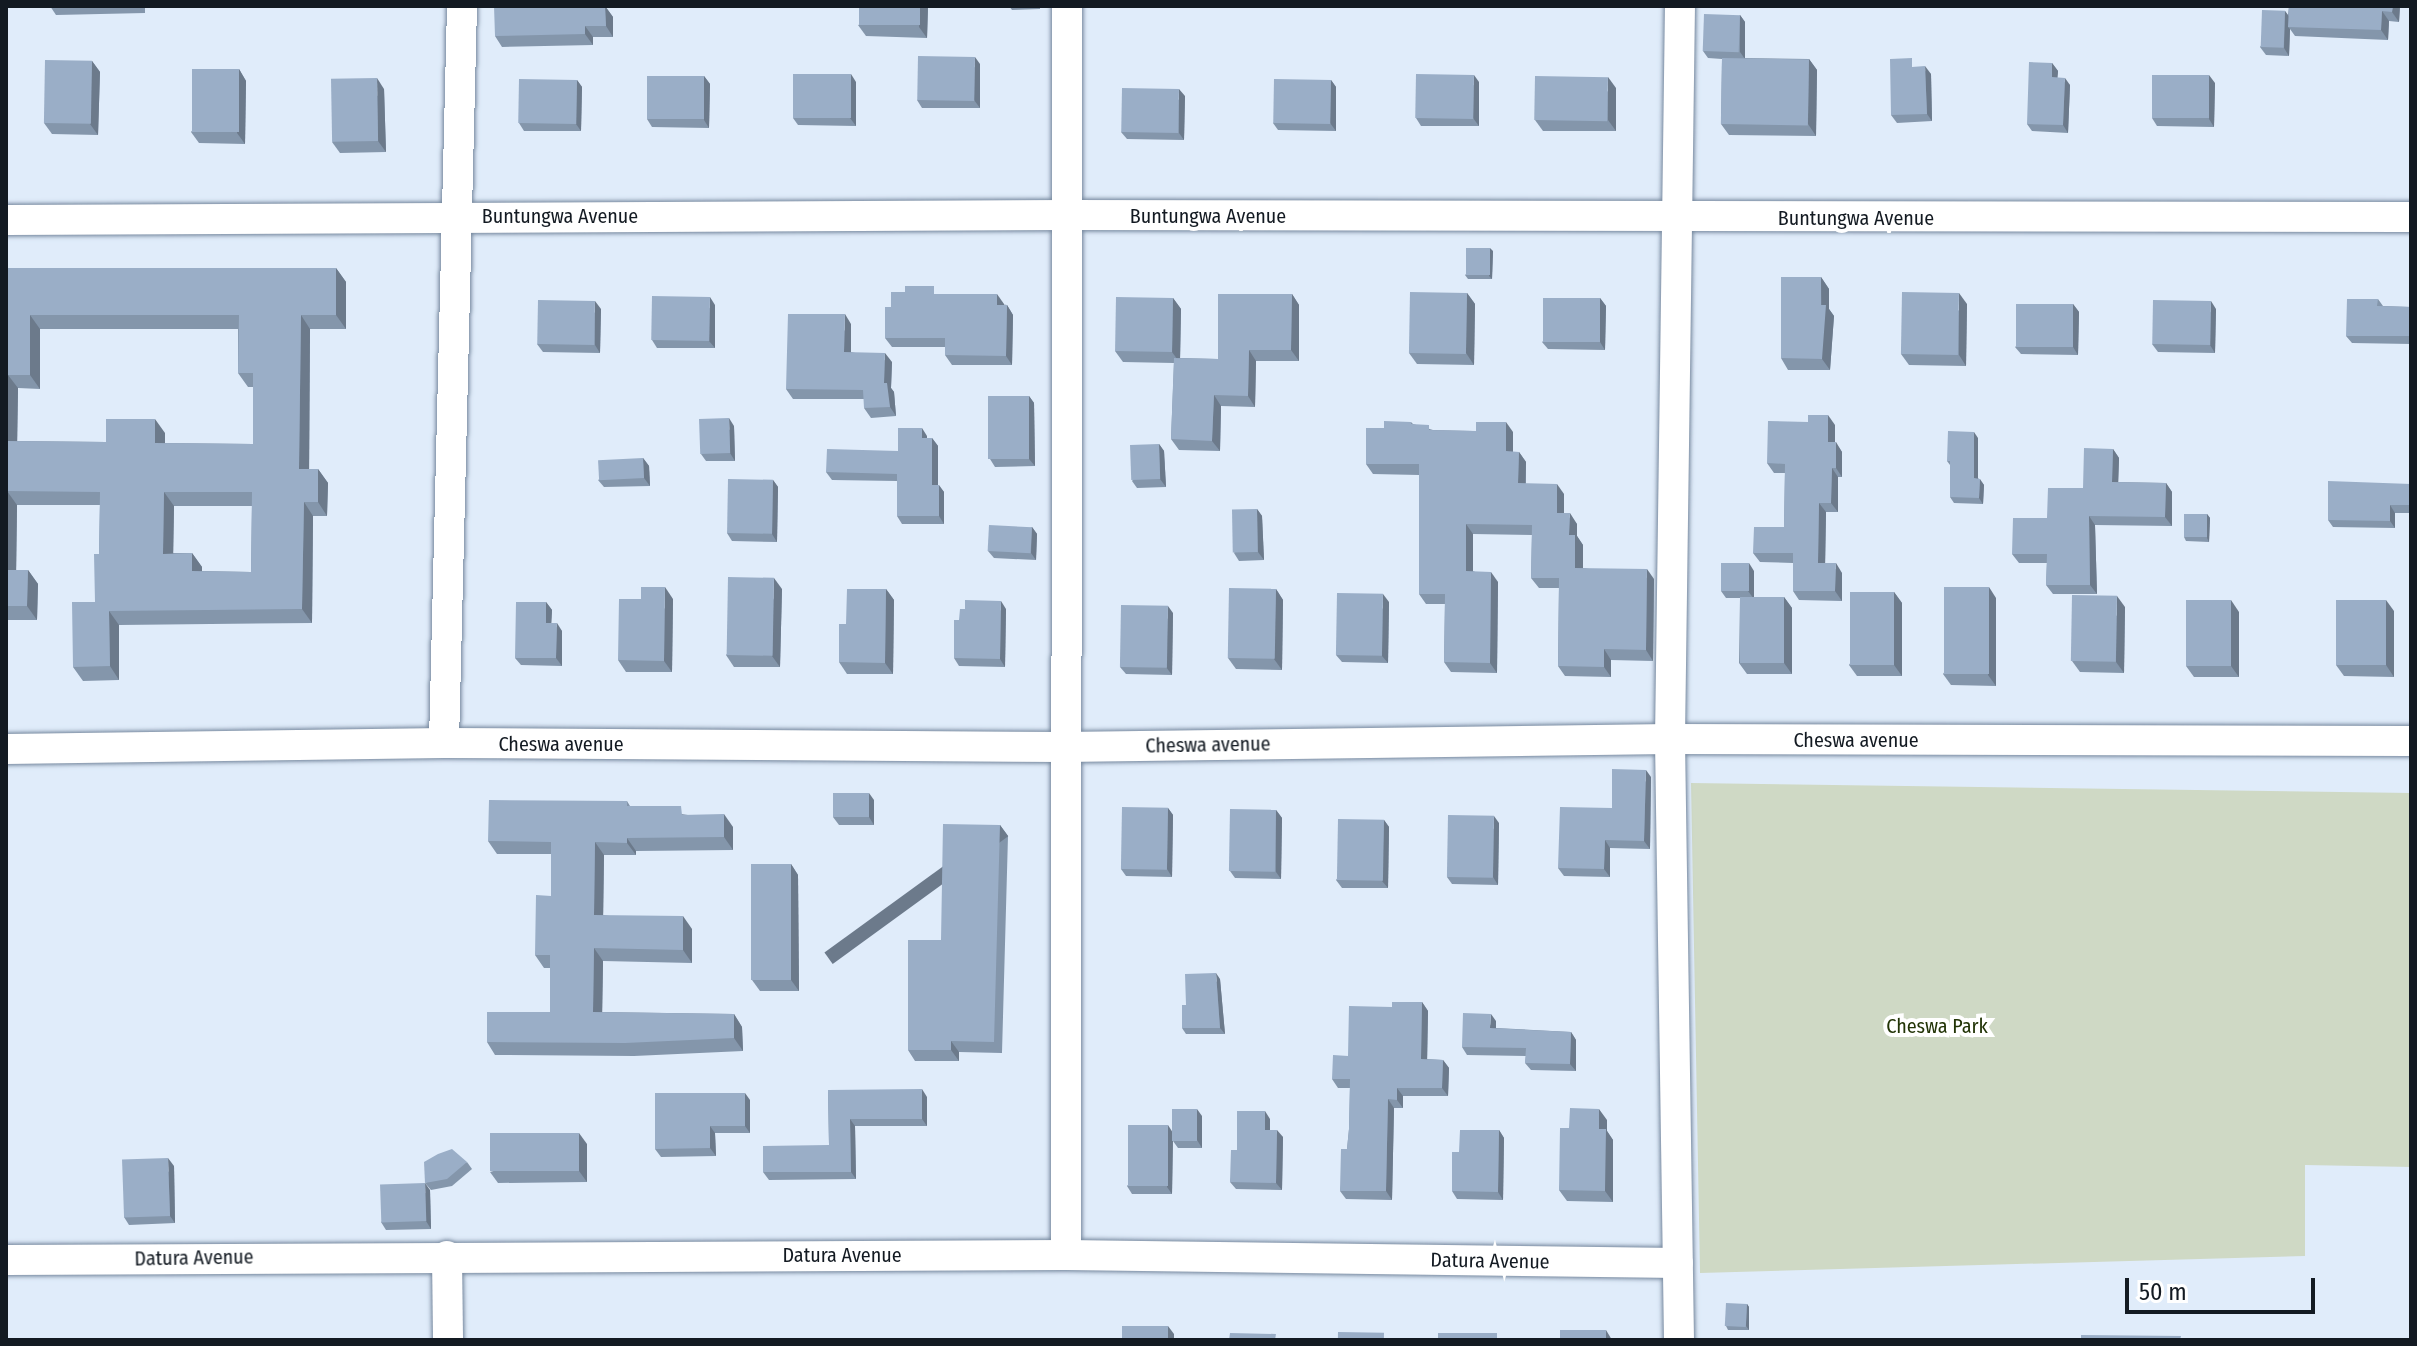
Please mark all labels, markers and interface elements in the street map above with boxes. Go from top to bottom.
street label: Buntungwa Avenue [482,204,638,228]
street label: Buntungwa Avenue [1130,204,1286,228]
street label: Buntungwa Avenue [1778,206,1934,230]
street label: Cheswa avenue [1793,728,1919,752]
street label: Cheswa avenue [498,732,624,756]
street label: Cheswa avenue [1145,732,1271,758]
park label: Cheswa Park [1886,1014,1988,1038]
street label: Datura Avenue [782,1243,902,1267]
street label: Datura Avenue [134,1245,254,1271]
street label: Datura Avenue [1430,1248,1550,1274]
scale bar [2129,1262,2319,1312]
text: 50 m [2139,1278,2187,1306]

